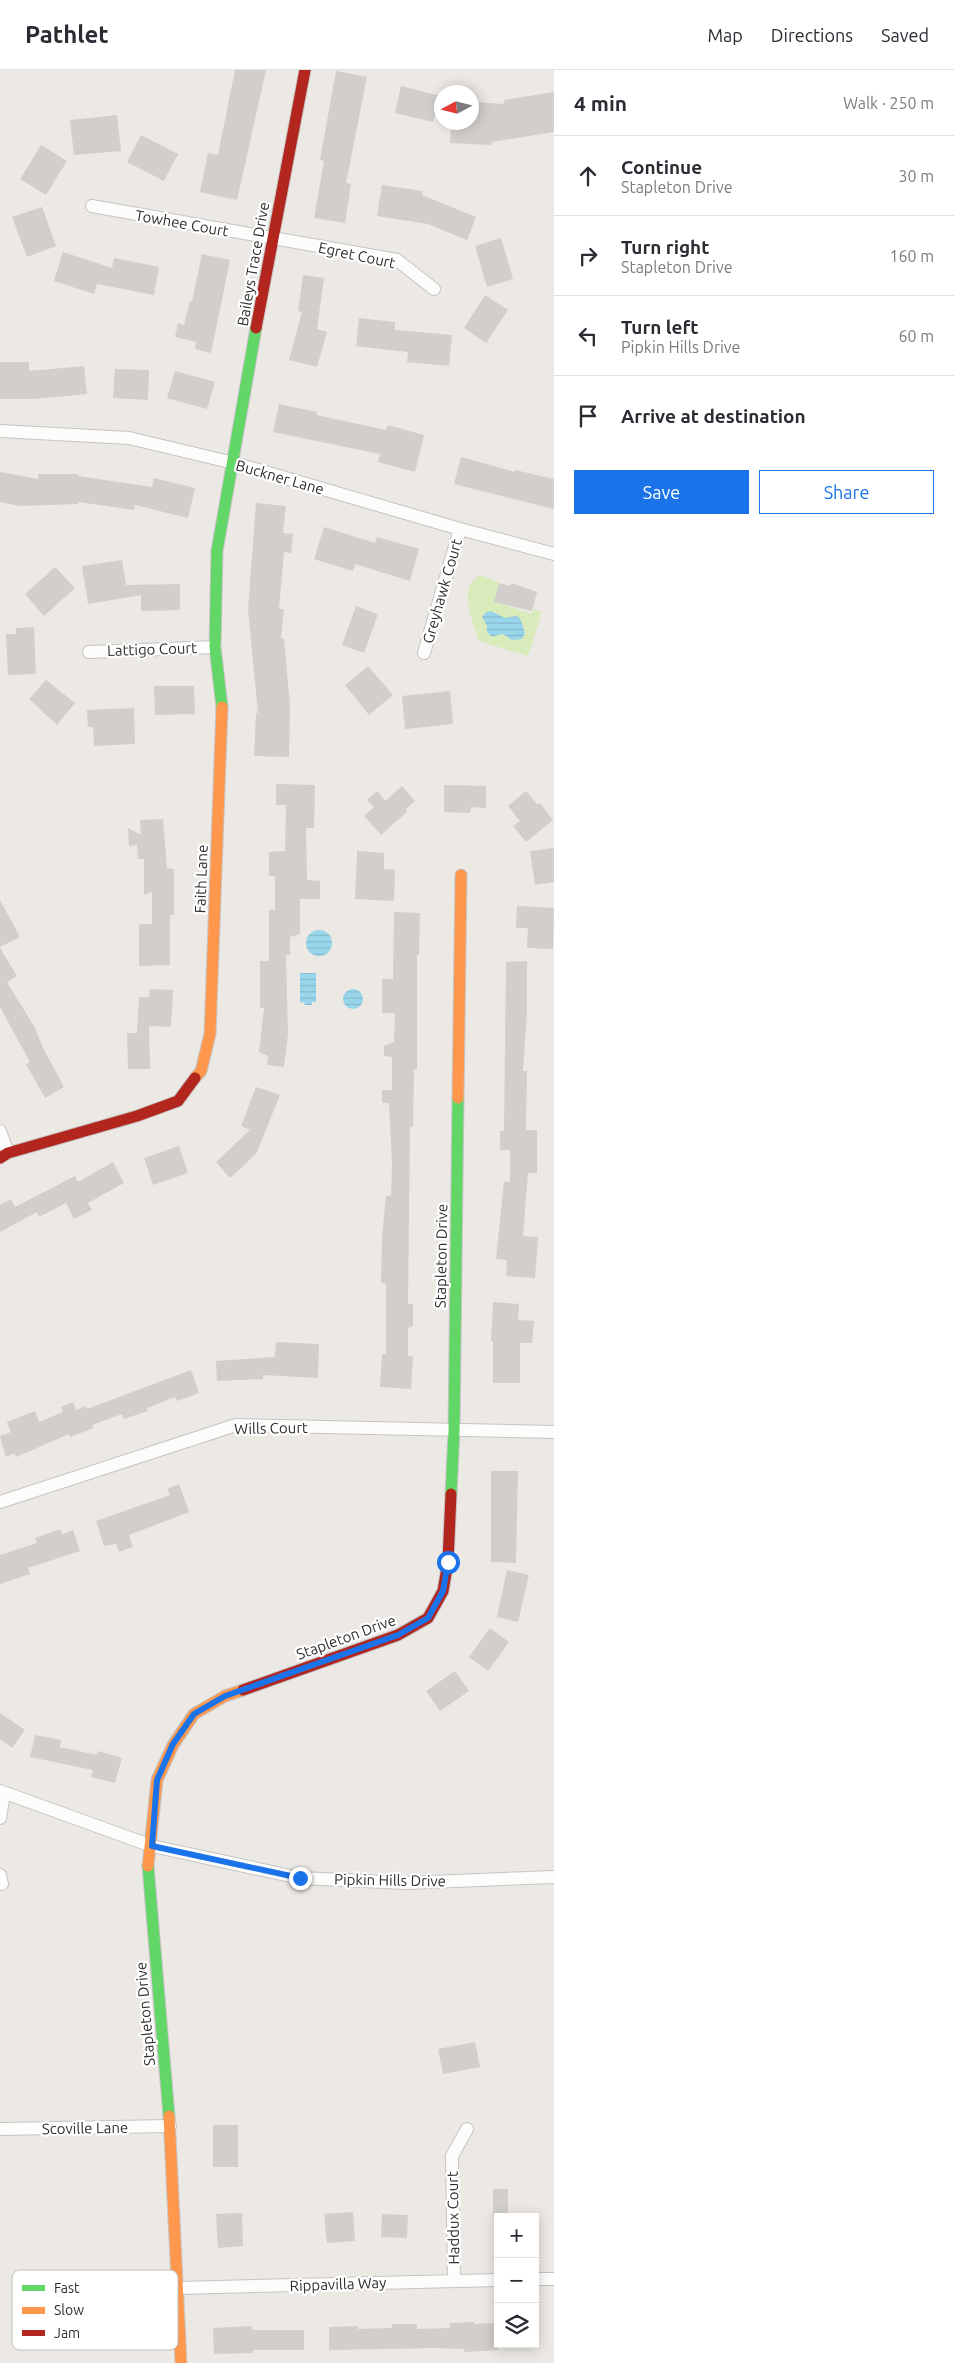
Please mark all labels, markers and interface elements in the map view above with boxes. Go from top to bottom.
text: Pathlet [25,21,109,48]
text: Map [707,25,743,45]
text: Directions [771,25,853,45]
text: Saved [881,25,929,45]
north arrow [434,85,479,130]
text: 4 min [574,91,627,115]
text: Walk · 250 m [843,94,934,112]
text: Continue [621,156,702,178]
icon: ahead [574,162,602,190]
text: 30 m [898,167,934,185]
text: Stapleton Drive [621,178,733,196]
street label: Baileys Trace Drive [234,201,272,327]
street label: Towhee Court [134,206,230,240]
text: Turn right [621,236,709,258]
street label: Egret Court [317,239,397,271]
icon: right [574,242,602,270]
text: 160 m [889,247,934,265]
text: Stapleton Drive [621,258,733,276]
text: Turn left [621,316,699,338]
icon: left [574,322,602,350]
text: 60 m [898,327,934,345]
text: Pipkin Hills Drive [621,338,740,356]
icon: arrive [574,402,602,430]
text: Arrive at destination [621,405,806,427]
street label: Buckner Lane [234,456,326,498]
button: Save [574,470,749,514]
button: Share [759,470,934,514]
street label: Greyhawk Court [419,537,465,645]
street label: Lattigo Court [107,639,197,659]
street label: Faith Lane [191,844,211,914]
street label: Stapleton Drive [432,1204,450,1308]
street label: Wills Court [234,1419,308,1437]
route start [437,1551,460,1574]
street label: Stapleton Drive [294,1611,398,1663]
route end [289,1867,312,1890]
street label: Pipkin Hills Drive [334,1871,446,1889]
street label: Stapleton Drive [132,1961,158,2067]
street label: Scoville Lane [42,2119,128,2137]
street label: Haddux Court [444,2171,462,2265]
map controls [494,2213,539,2348]
button: + [494,2213,539,2258]
button: − [494,2258,539,2303]
legend [12,2270,178,2350]
street label: Rippavilla Way [289,2274,387,2294]
text: Fast [54,2280,80,2296]
text: Slow [54,2302,84,2318]
button: layers [494,2303,539,2348]
text: Jam [54,2325,80,2341]

